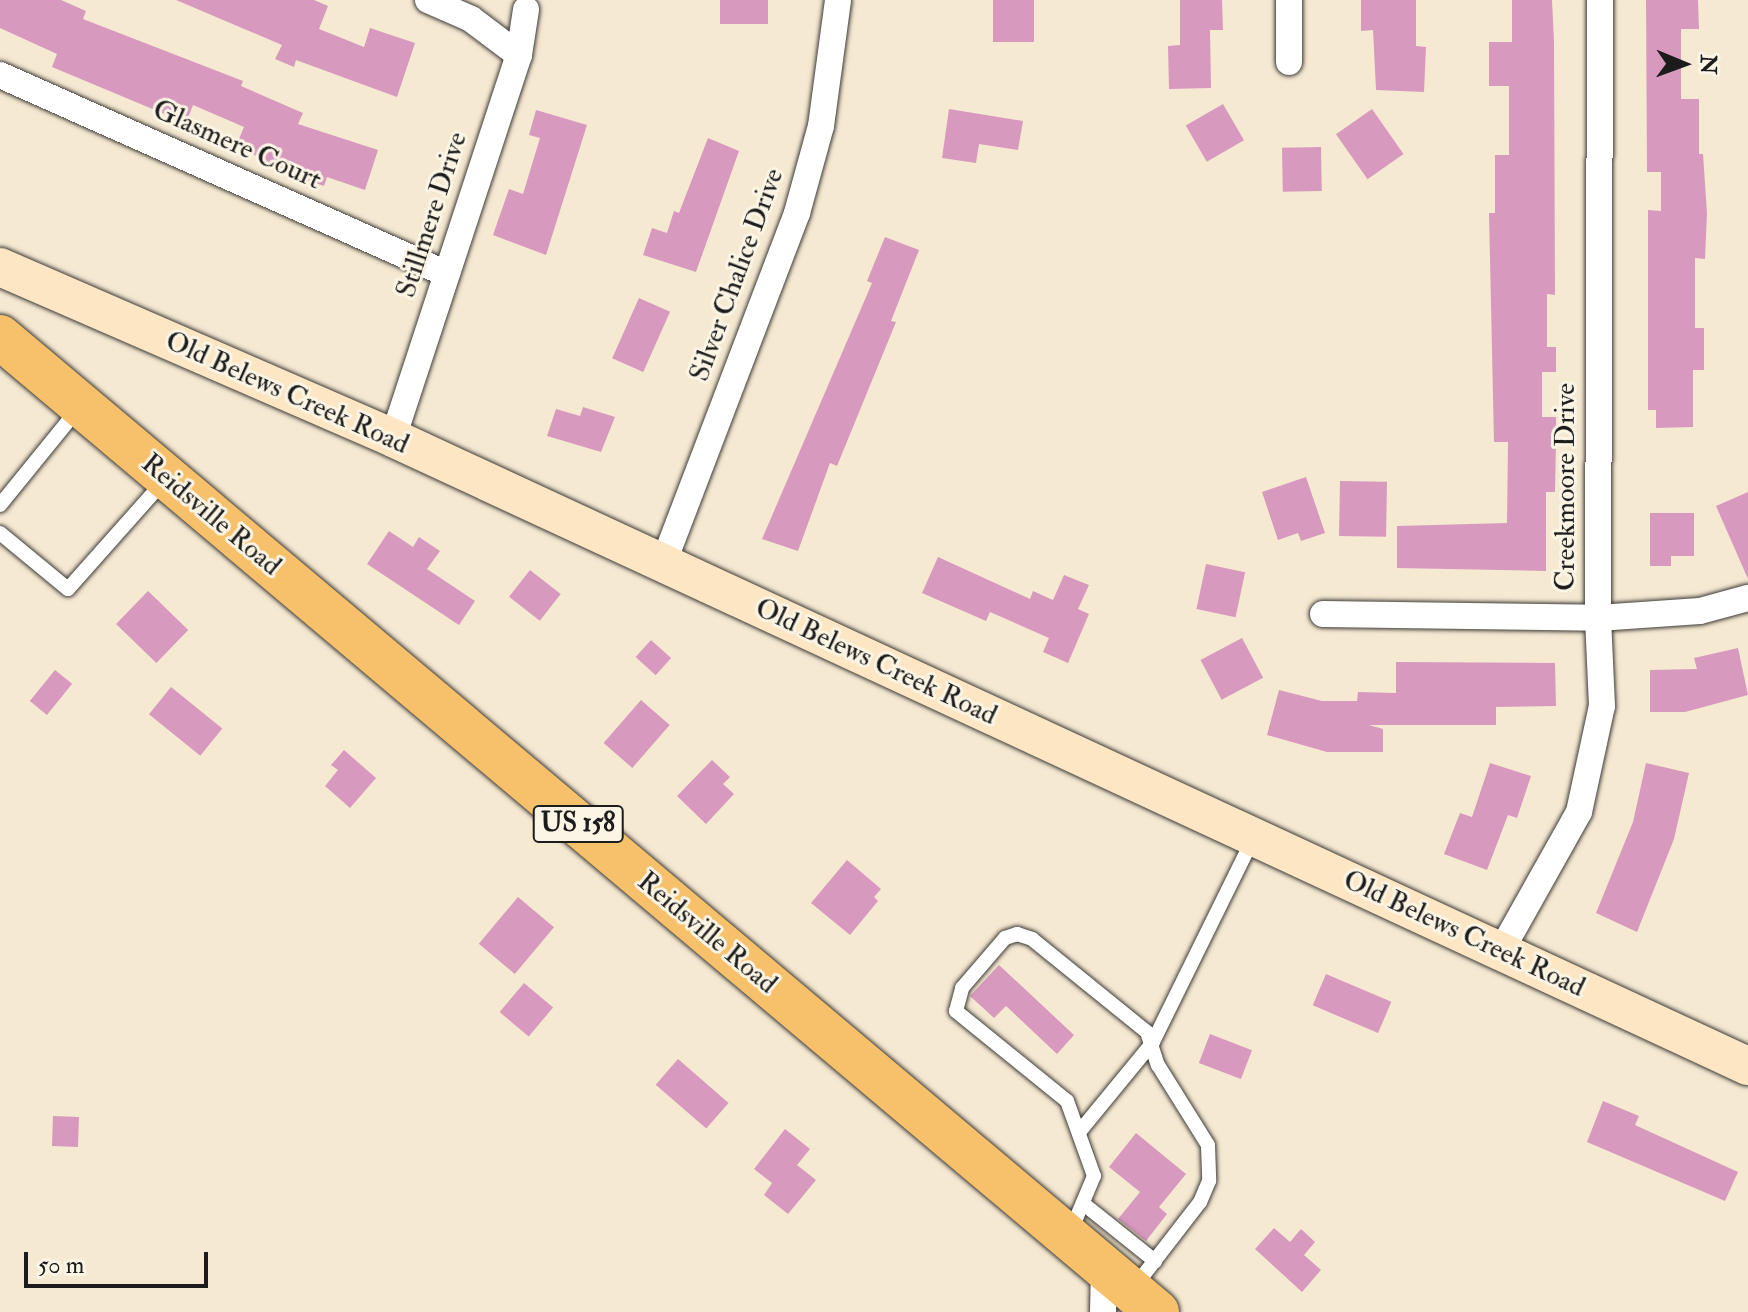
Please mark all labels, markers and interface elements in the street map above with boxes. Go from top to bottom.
north arrow [1644,24,1724,104]
text: N [1694,54,1722,75]
street label: Glasmere Court [147,93,327,197]
street label: Stillmere Drive [389,128,475,302]
street label: Silver Chalice Drive [683,164,791,386]
street label: Old Belews Creek Road [160,324,414,462]
street label: Creekmoore Drive [1549,383,1583,591]
street label: Reidsville Road [134,447,288,583]
street label: Old Belews Creek Road [750,591,1002,733]
road number: US 158 [532,802,624,846]
street label: Old Belews Creek Road [1338,863,1590,1005]
street label: Reidsville Road [630,865,784,1001]
scale bar [28,1236,212,1286]
text: 50 m [38,1250,84,1281]

